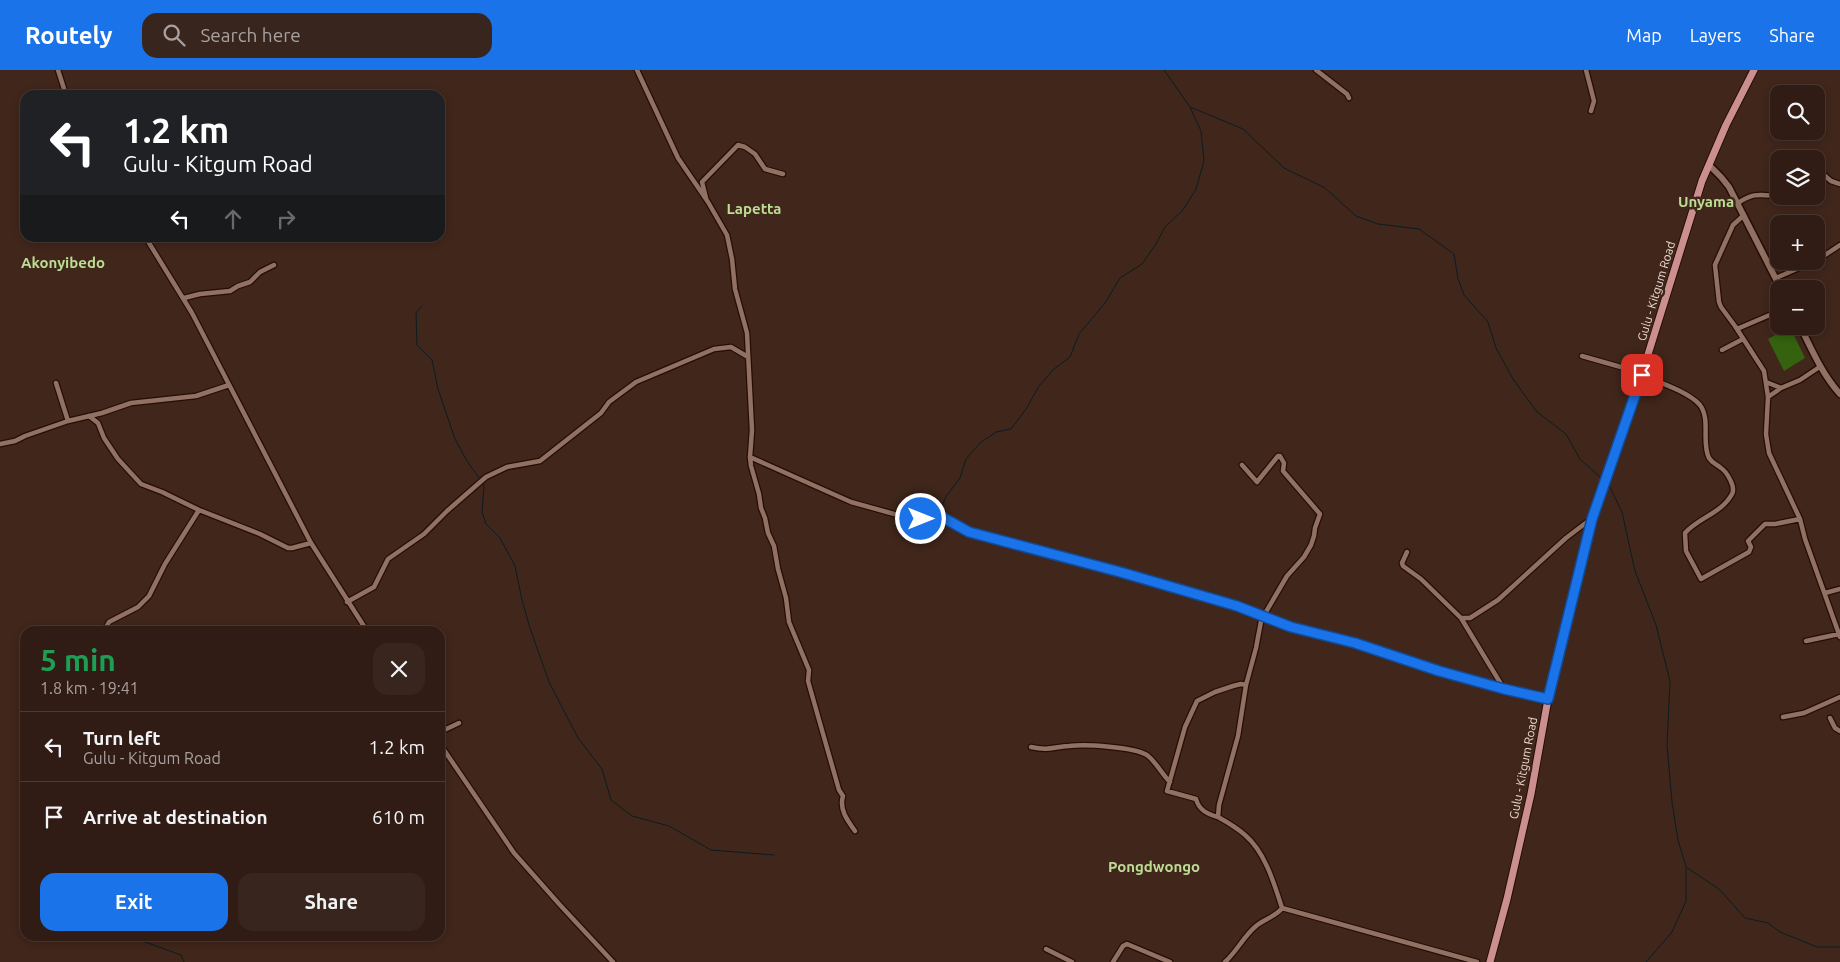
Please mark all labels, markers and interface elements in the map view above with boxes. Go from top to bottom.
search box [142,13,492,58]
icon: search [160,21,188,49]
text: Routely [25,22,112,49]
text: Search here [200,24,301,46]
text: Map [1626,25,1662,45]
text: Layers [1690,25,1741,45]
text: Share [1769,25,1815,45]
map controls [1770,85,1825,335]
button: search [1770,85,1825,140]
icon: left [40,110,105,175]
text: 1.2 km [123,110,229,150]
button: layers [1770,150,1825,205]
text: Gulu - Kitgum Road [123,151,313,176]
district label: Unyama [1678,193,1734,210]
district label: Lapetta [726,200,782,217]
icon: left [166,205,194,233]
icon: ahead [219,205,247,233]
icon: right [272,205,300,233]
button: + [1770,215,1825,270]
street label: Gulu - Kitgum Road [1635,240,1677,342]
district label: Akonyibedo [21,254,105,271]
button: − [1770,280,1825,335]
pin [1621,354,1663,396]
icon: arrive [1628,361,1656,389]
position arrow [894,492,946,544]
text: 5 min [40,643,116,677]
button: close [373,643,425,695]
text: 1.8 km · 19:41 [40,679,139,697]
street label: Gulu - Kitgum Road [1507,716,1539,820]
text: Turn left [83,727,161,749]
icon: left [40,733,68,761]
text: 1.2 km [369,736,425,758]
text: Gulu - Kitgum Road [83,749,221,767]
icon: arrive [40,803,68,831]
text: Arrive at destination [83,806,268,828]
text: 610 m [372,806,425,828]
district label: Pongdwongo [1108,858,1200,875]
button: Exit [40,873,228,931]
button: Share [238,873,425,931]

